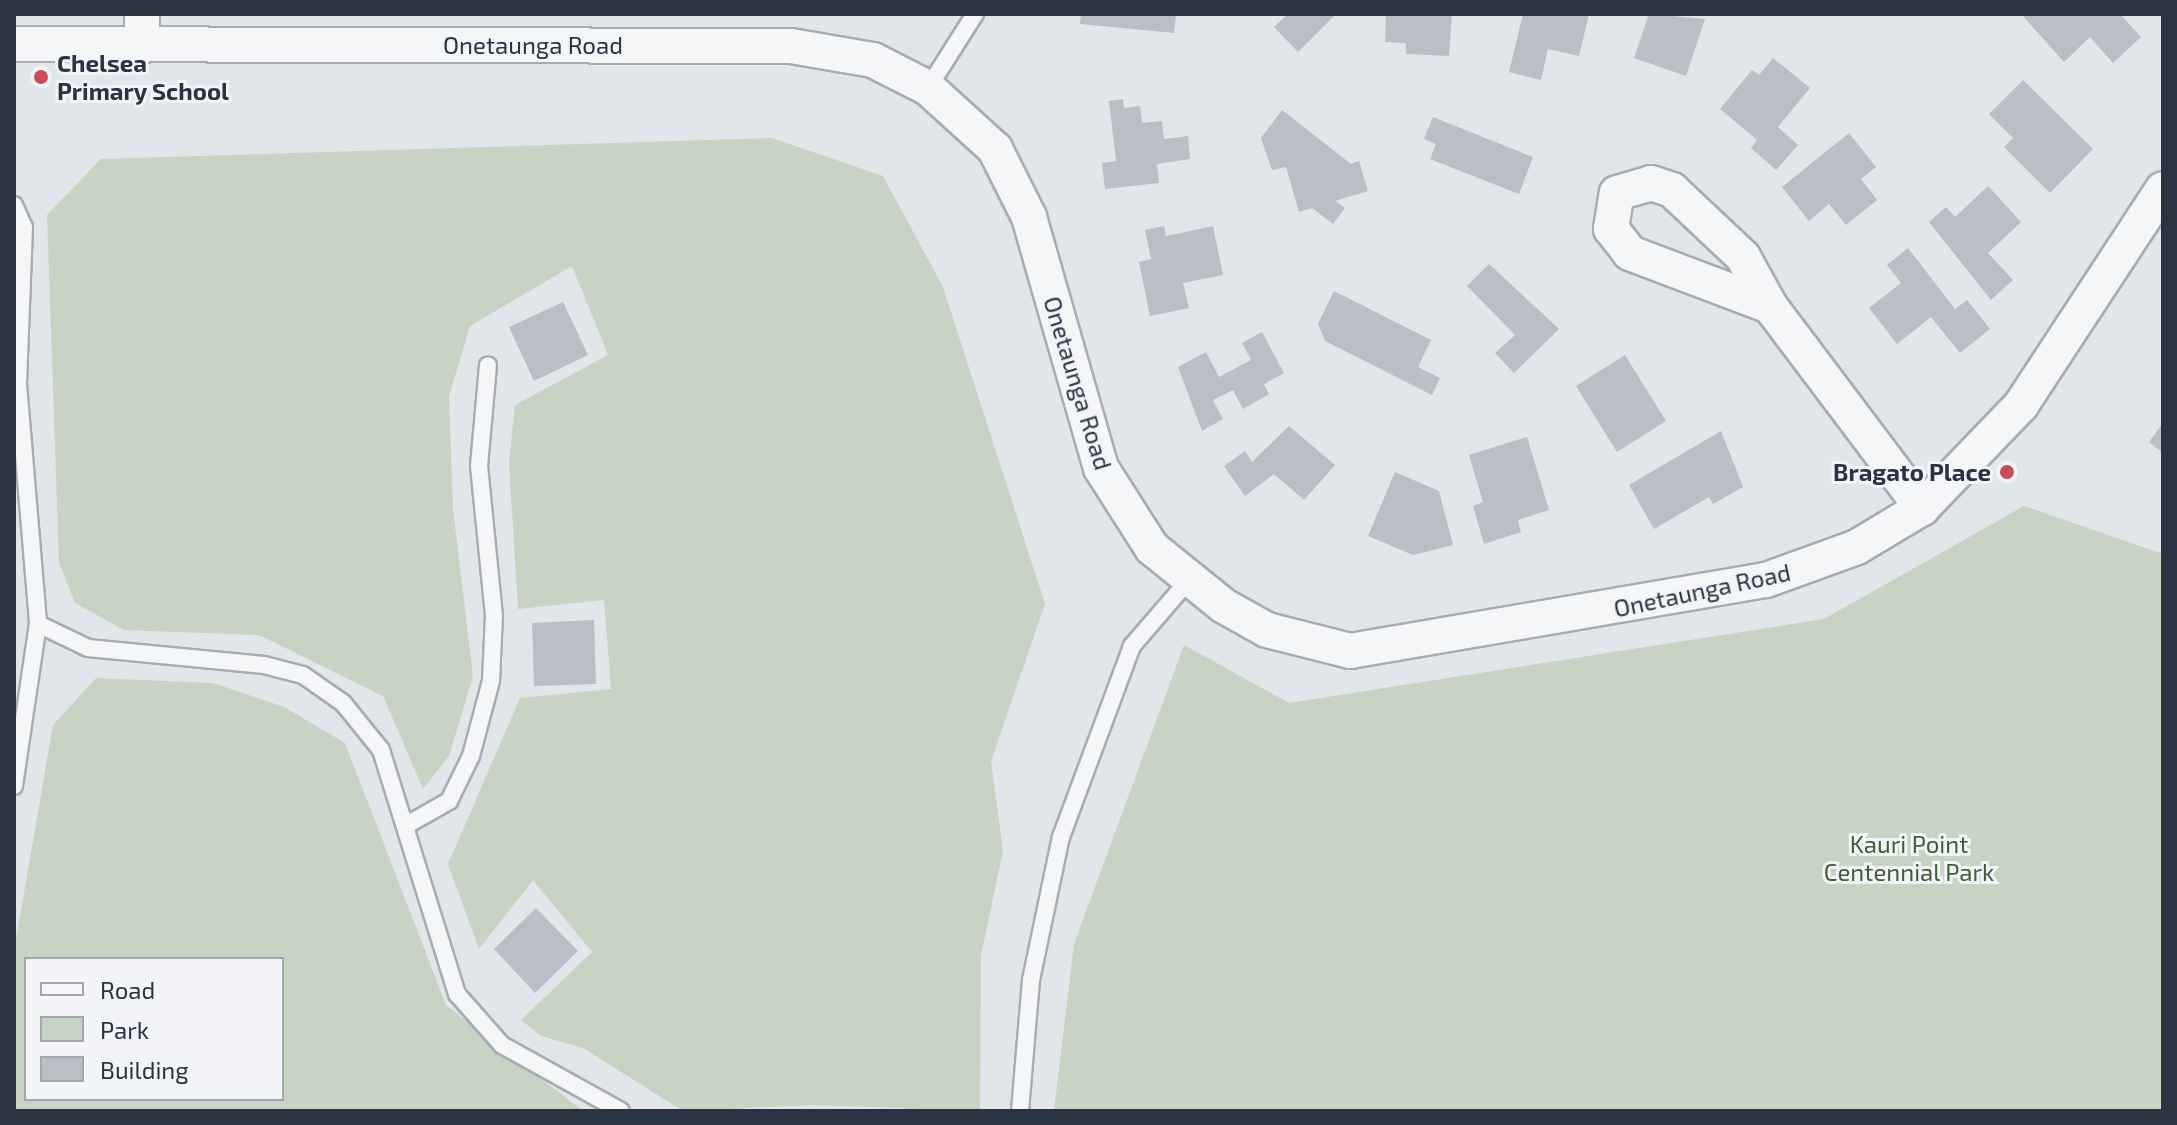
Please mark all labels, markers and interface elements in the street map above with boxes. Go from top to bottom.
street label: Onetaunga Road [443,31,623,59]
place label: Chelsea Primary School [57,49,229,105]
marker: Chelsea Primary School [32,68,50,86]
street label: Onetaunga Road [1038,293,1118,473]
place label: Bragato Place [1833,458,1991,486]
marker: Bragato Place [1998,463,2016,481]
street label: Onetaunga Road [1611,557,1793,623]
park label: Kauri Point Centennial Park [1823,830,1995,886]
legend [24,957,284,1101]
text: Road [100,975,155,1004]
text: Park [100,1015,149,1044]
text: Building [100,1055,189,1084]

